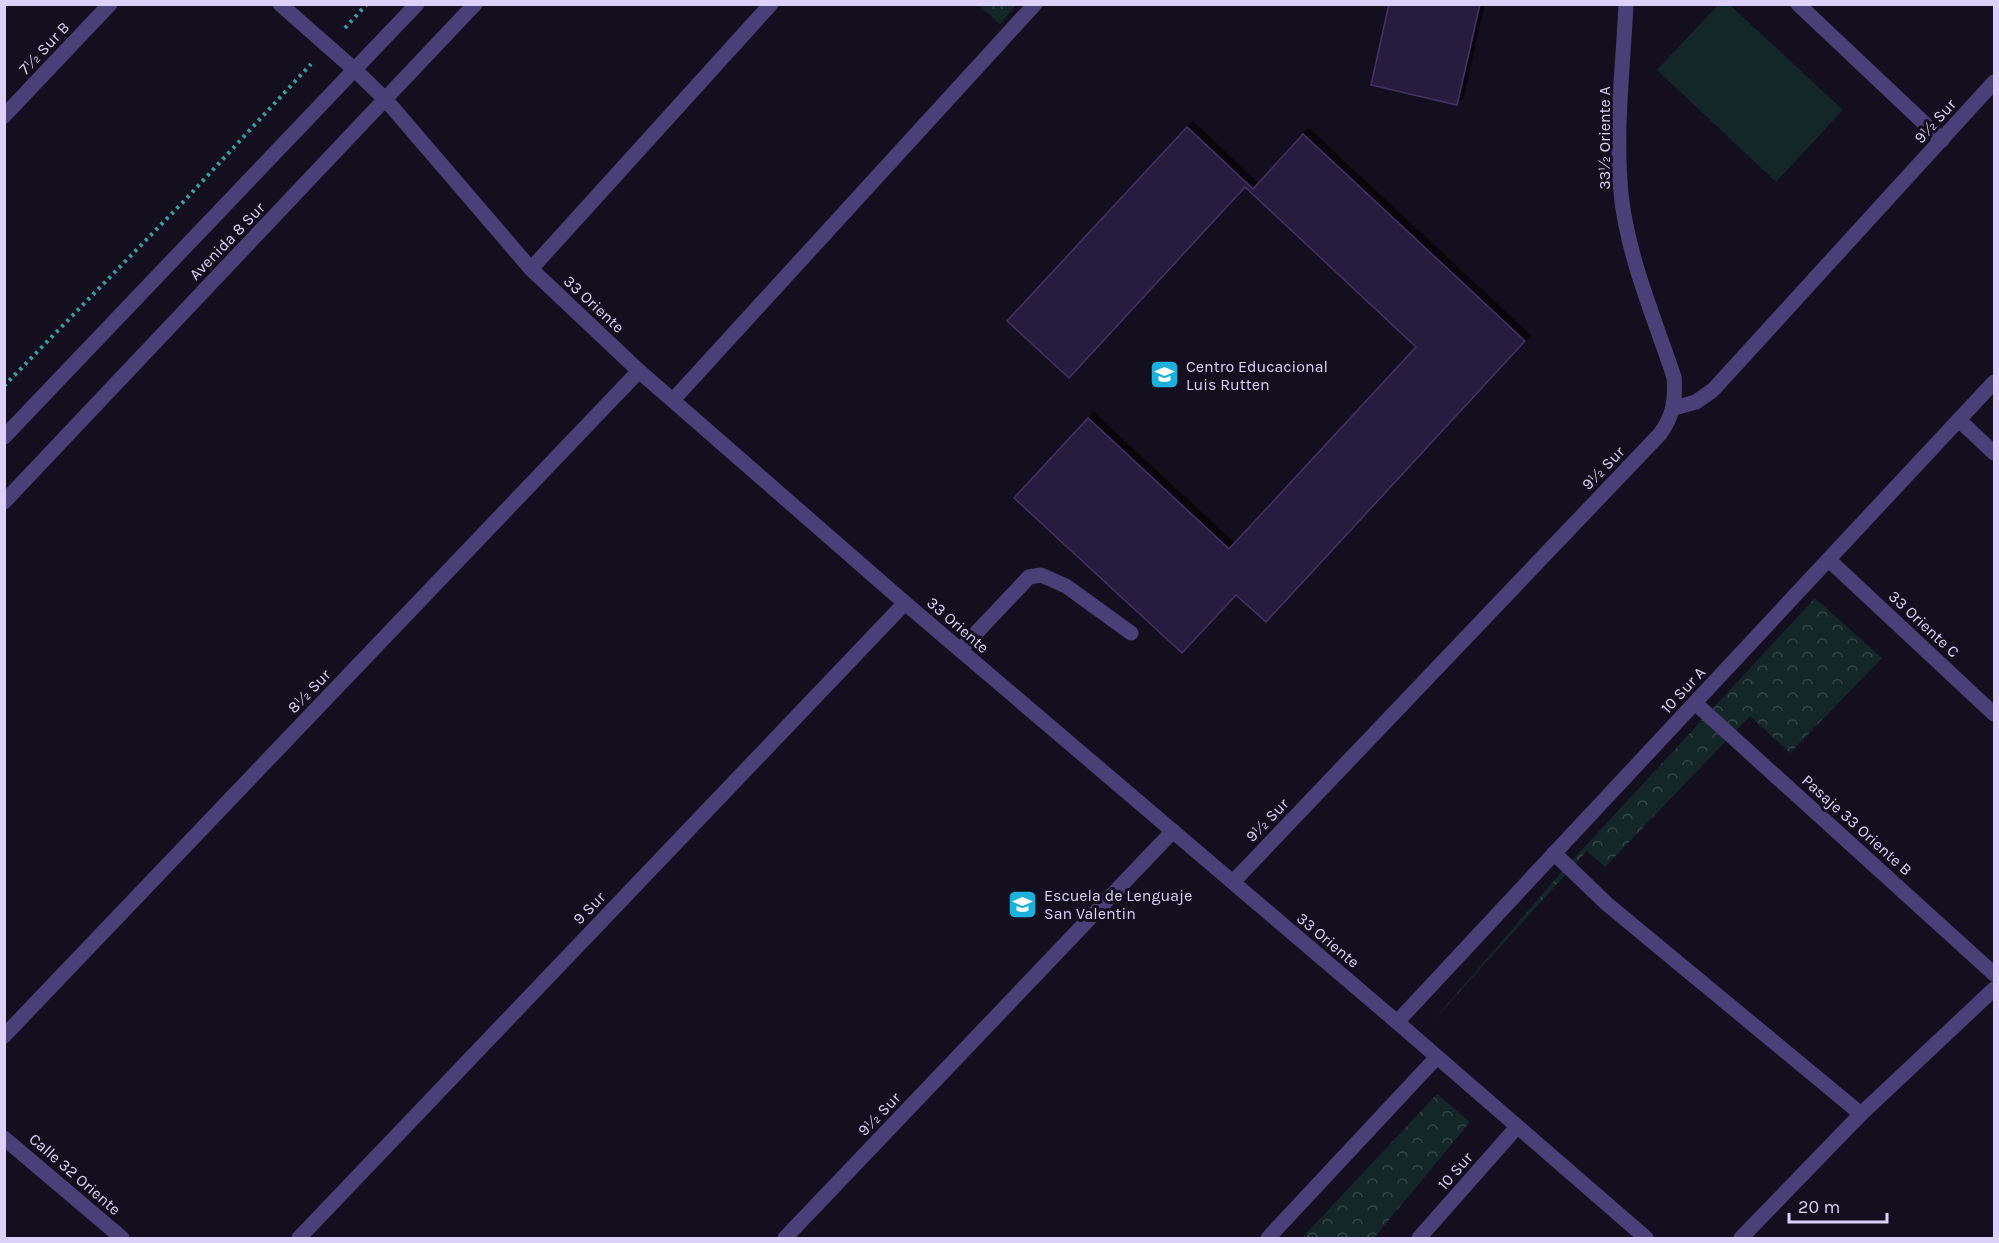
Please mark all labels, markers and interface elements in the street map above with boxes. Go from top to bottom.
street label: 7½ Sur B [15,18,73,78]
street label: 33½ Oriente A [1595,86,1614,190]
street label: 9½ Sur [1910,95,1960,147]
street label: Avenida 8 Sur [185,198,269,284]
street label: 33 Oriente [560,271,628,337]
place label: Centro Educacional Luis Rutten [1186,357,1328,394]
school or university icon: Centro Educacional Luis Rutten [1149,359,1181,391]
street label: 9½ Sur [1578,442,1628,494]
street label: 33 Oriente C [1885,587,1963,662]
street label: 33 Oriente [923,593,993,657]
street label: 10 Sur A [1657,663,1709,717]
street label: 8½ Sur [284,665,335,717]
street label: Pasaje 33 Oriente B [1798,771,1916,879]
street label: 9½ Sur [1242,794,1292,846]
place label: Escuela de Lenguaje San Valentin [1044,886,1192,923]
street label: 9 Sur [569,888,609,928]
school or university icon: Escuela de Lenguaje San Valentin [1007,888,1039,920]
street label: 33 Oriente [1293,908,1363,972]
street label: 9½ Sur [854,1088,904,1140]
street label: Calle 32 Oriente [25,1129,125,1219]
street label: 10 Sur [1433,1148,1477,1194]
scale bar [1789,1186,1886,1224]
text: 20 m [1798,1196,1840,1218]

